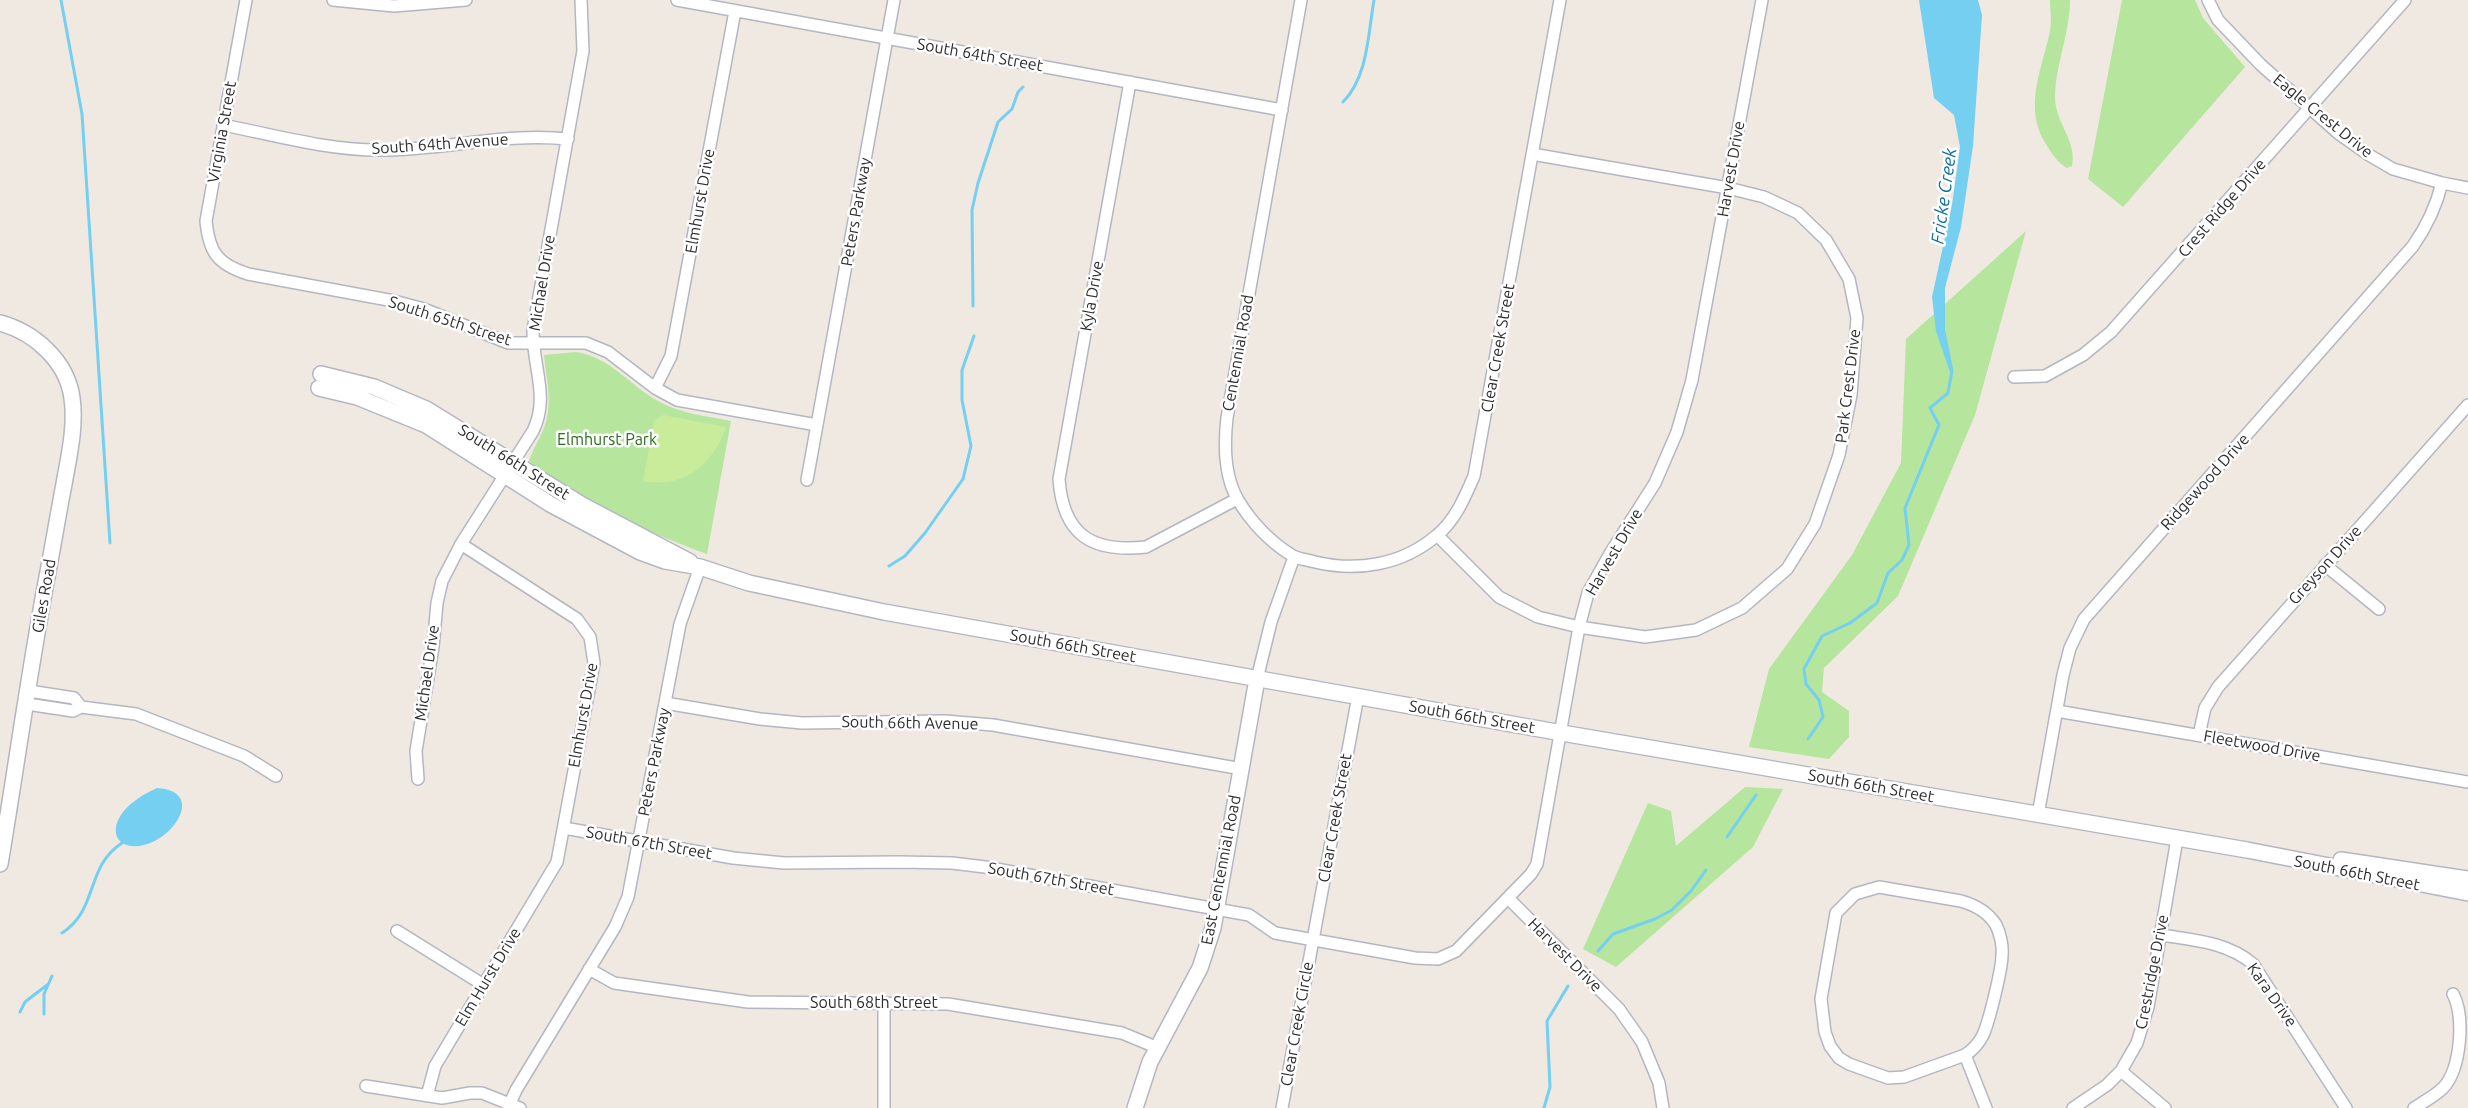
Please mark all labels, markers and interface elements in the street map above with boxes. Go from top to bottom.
street label: South 64th Street [915,34,1045,76]
street label: Eagle Crest Drive [2269,70,2377,162]
street label: Virginia Street [204,79,240,185]
street label: Harvest Drive [1713,120,1749,218]
street label: South 64th Avenue [371,130,509,158]
street label: Elmhurst Drive [681,147,719,255]
water label: Fricke Creek [1927,147,1961,245]
street label: Crest Ridge Drive [2174,155,2270,261]
street label: Peters Parkway [837,156,875,268]
street label: Michael Drive [525,234,559,332]
street label: Kyla Drive [1076,259,1108,333]
street label: Clear Creek Street [1477,282,1519,414]
street label: South 65th Street [386,292,514,350]
street label: Centennial Road [1218,293,1258,413]
street label: Park Crest Drive [1831,328,1865,444]
street label: South 66th Street [455,420,573,504]
park label: Elmhurst Park [557,430,657,450]
street label: Ridgewood Drive [2157,430,2253,534]
street label: Harvest Drive [1581,505,1647,599]
street label: Greyson Drive [2284,521,2366,609]
street label: Giles Road [28,557,60,635]
street label: Michael Drive [411,624,443,722]
street label: South 66th Street [1008,625,1138,667]
street label: Elmhurst Drive [564,661,602,769]
street label: South 66th Street [1407,696,1537,738]
street label: Peters Parkway [634,706,674,818]
street label: South 66th Avenue [841,712,979,734]
street label: Fleetwood Drive [2202,726,2322,766]
street label: Clear Creek Street [1314,752,1356,884]
street label: South 66th Street [1806,765,1936,807]
street label: East Centennial Road [1197,794,1245,946]
street label: South 67th Street [584,822,714,864]
street label: South 66th Street [2292,851,2422,895]
street label: South 67th Street [986,858,1116,900]
street label: Crestridge Drive [2131,913,2173,1031]
street label: Harvest Drive [1524,914,1606,996]
street label: Elm Hurst Drive [451,924,525,1030]
street label: Kara Drive [2243,959,2301,1031]
street label: Clear Creek Circle [1277,960,1317,1088]
street label: South 68th Street [810,993,938,1013]

